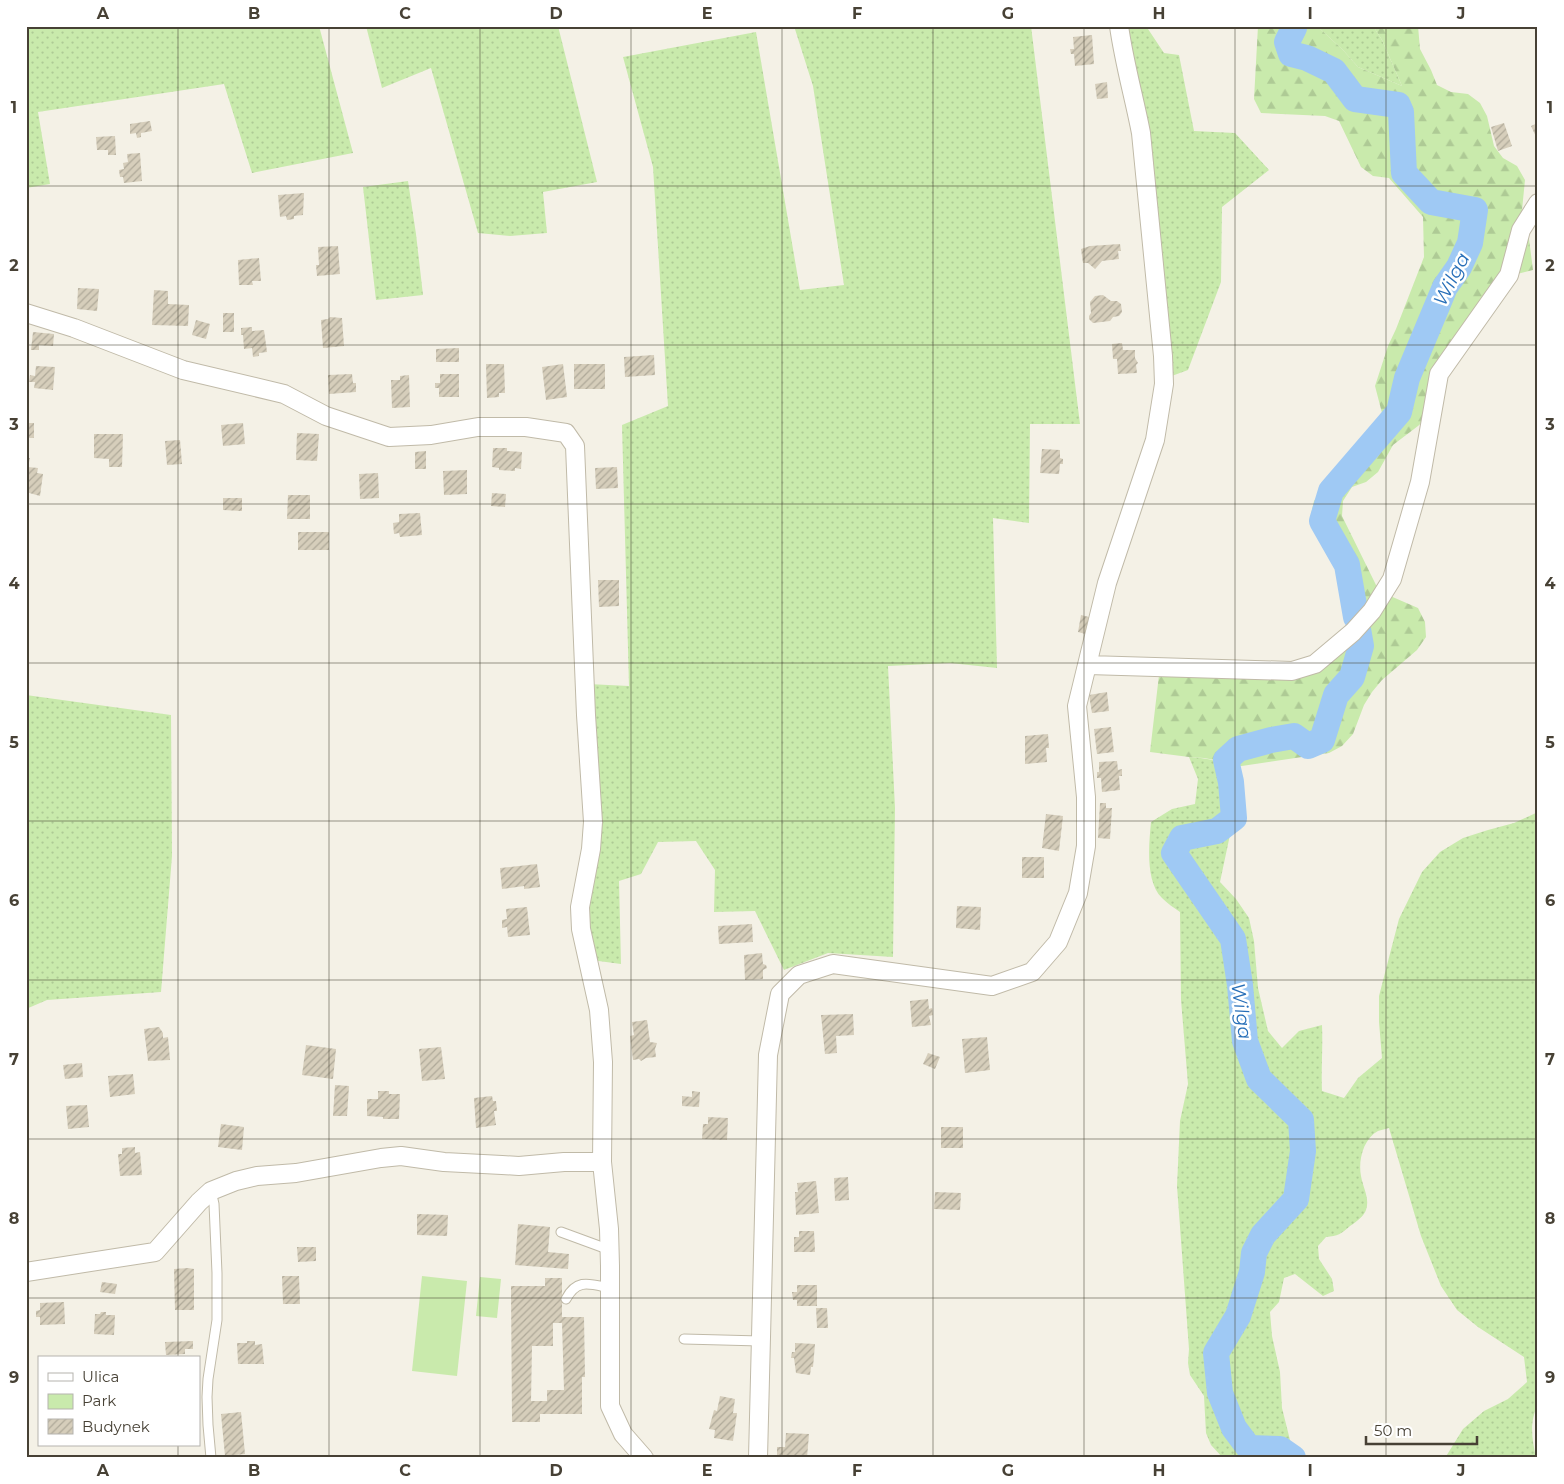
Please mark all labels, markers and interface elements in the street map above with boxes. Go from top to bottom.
text: A [96,4,110,23]
text: B [248,4,260,23]
text: C [399,4,411,23]
text: D [549,4,563,23]
text: E [702,4,712,23]
text: F [852,4,862,23]
text: G [1002,4,1014,23]
text: H [1153,4,1165,23]
text: I [1307,4,1313,23]
text: J [1456,4,1465,23]
text: 1 [11,98,17,117]
text: 1 [1547,98,1553,117]
water label: Wilga [1428,249,1475,310]
text: 2 [9,256,19,275]
text: 2 [1545,256,1555,275]
text: 3 [8,415,19,434]
text: 3 [1544,415,1555,434]
text: 4 [8,574,20,593]
text: 4 [1544,574,1556,593]
text: 5 [9,733,19,752]
text: 5 [1545,733,1555,752]
text: 6 [9,891,19,910]
text: 6 [1545,891,1555,910]
water label: Wilga [1226,981,1257,1041]
text: 7 [9,1050,19,1069]
text: 7 [1545,1050,1555,1069]
text: 8 [9,1209,19,1228]
text: 8 [1545,1209,1555,1228]
legend [38,1356,200,1446]
text: Ulica [82,1367,119,1386]
text: 9 [9,1368,19,1387]
text: 9 [1545,1368,1555,1387]
text: Park [82,1391,116,1410]
scale bar [1366,1414,1478,1446]
text: Budynek [82,1417,150,1436]
text: 50 m [1374,1421,1412,1440]
text: A [96,1461,110,1480]
text: B [248,1461,260,1480]
text: C [399,1461,411,1480]
text: D [549,1461,563,1480]
text: E [702,1461,712,1480]
text: F [852,1461,862,1480]
text: G [1002,1461,1014,1480]
text: H [1153,1461,1165,1480]
text: I [1307,1461,1313,1480]
text: J [1456,1461,1465,1480]

